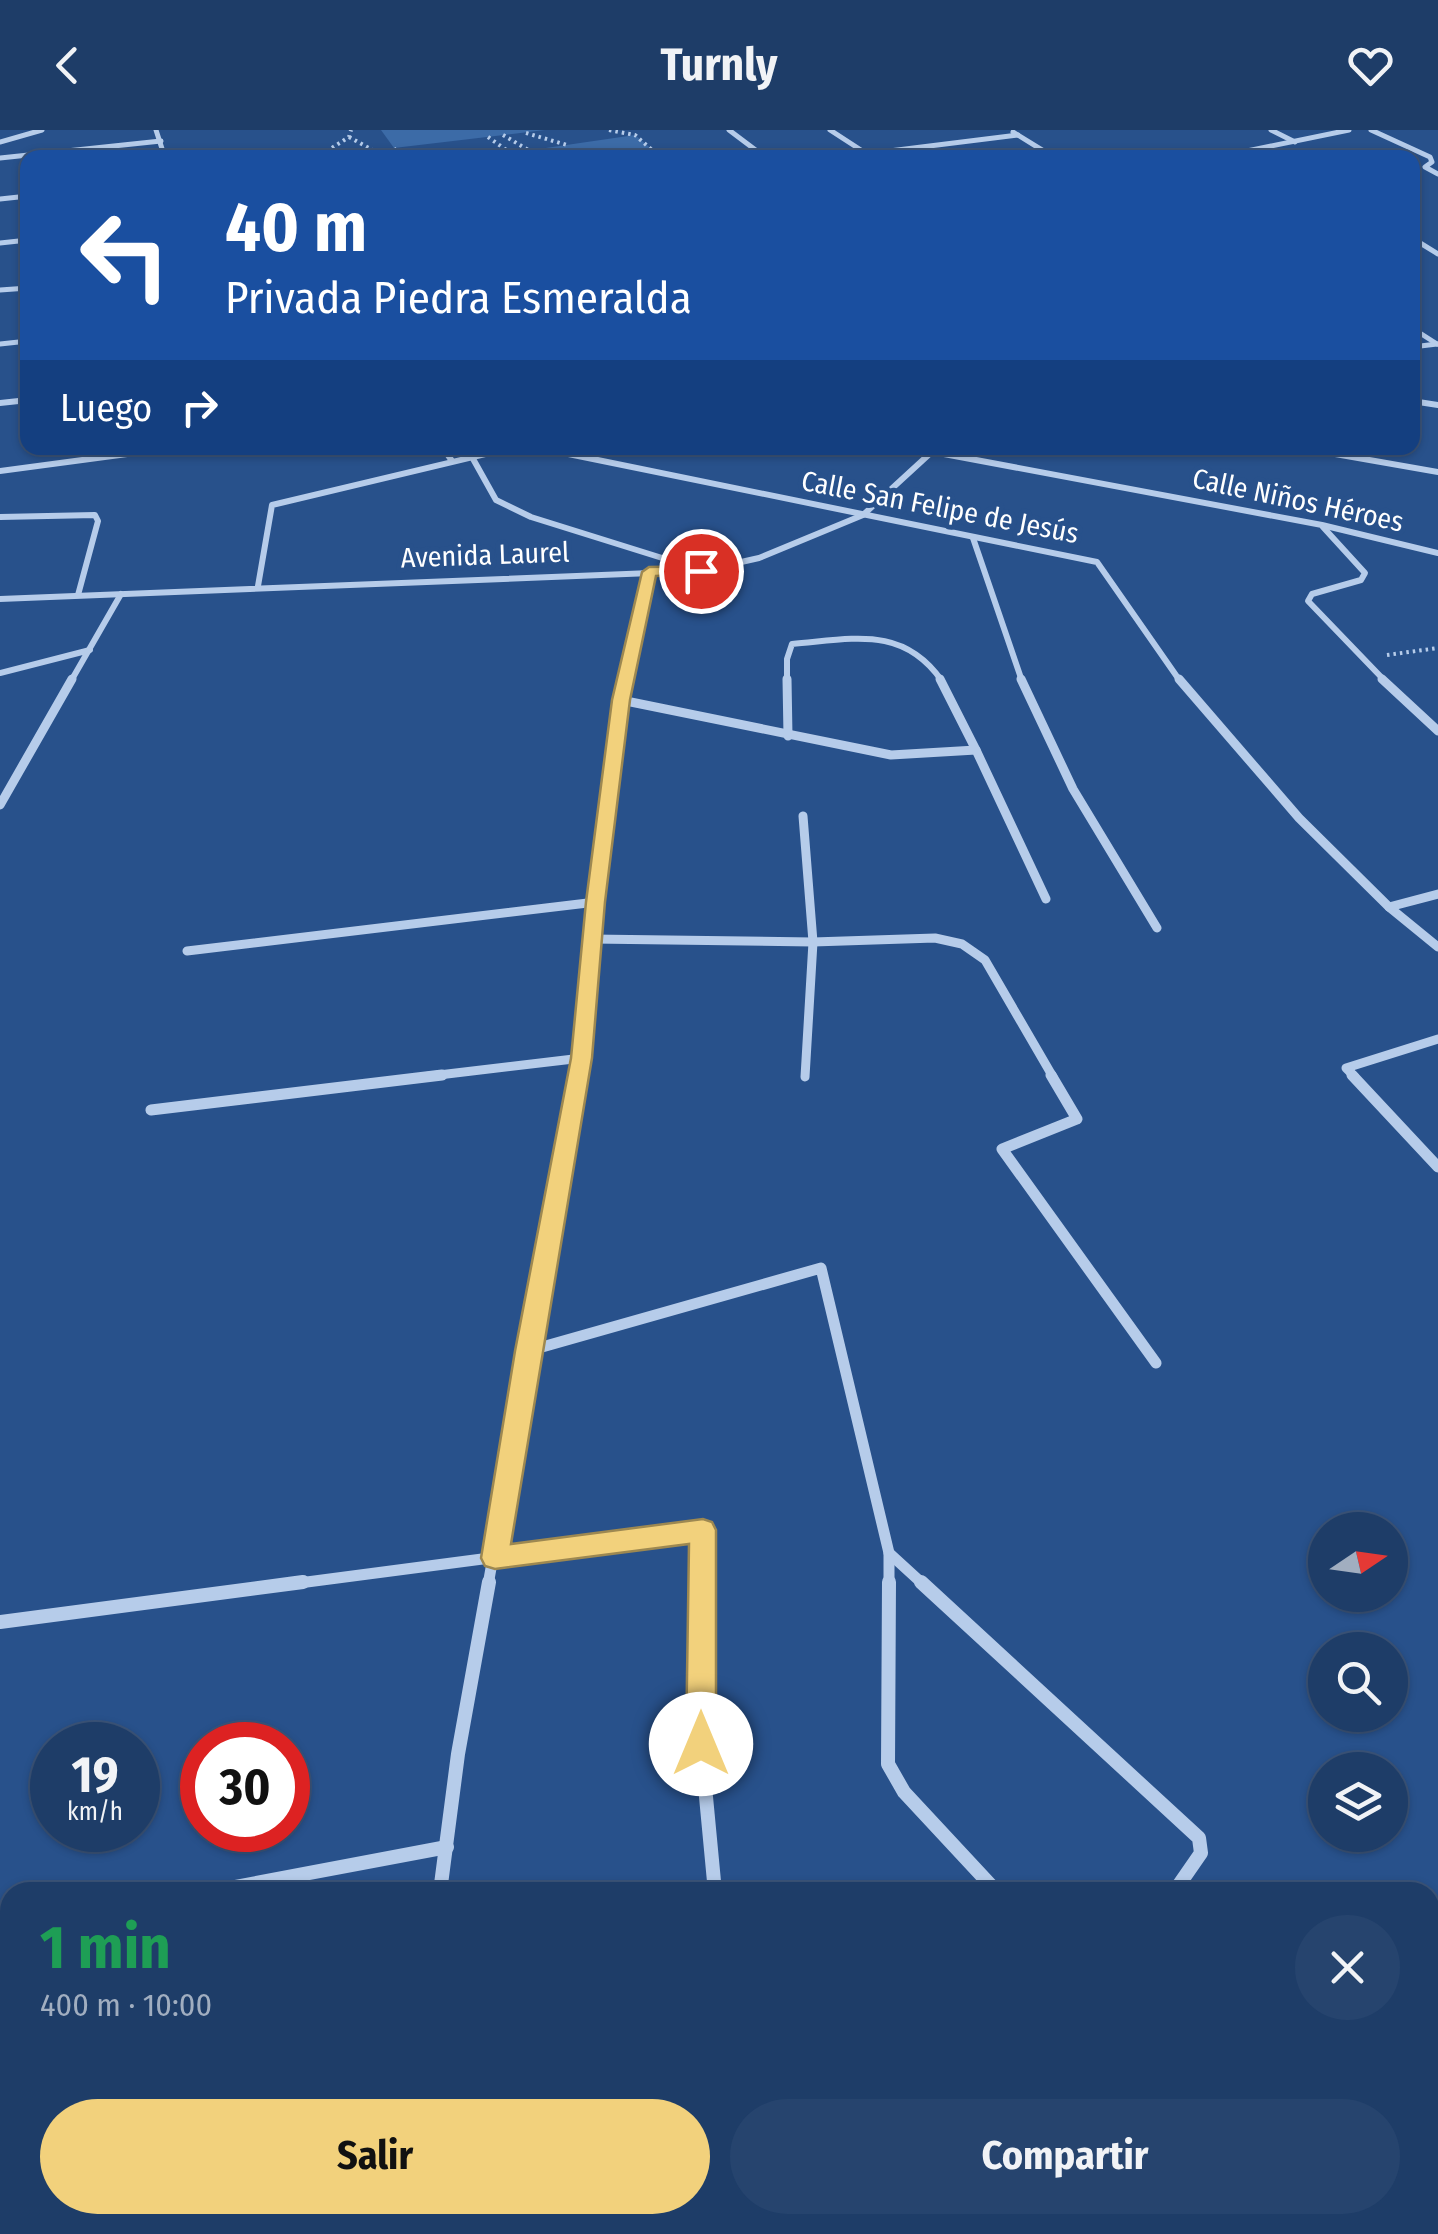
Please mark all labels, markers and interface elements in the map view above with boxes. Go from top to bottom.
icon: back [40,38,95,93]
text: Turnly [661,38,777,92]
icon: heart [1343,38,1398,93]
text: 40 m [225,186,367,270]
icon: left [60,190,190,320]
text: Privada Piedra Esmeralda [225,271,692,325]
icon: right [172,380,227,435]
text: Luego [60,385,152,431]
street label: Calle Niños Héroes [1190,462,1406,538]
street label: Calle San Felipe de Jesús [799,464,1081,550]
pin [659,529,744,614]
street label: Avenida Laurel [400,536,570,574]
icon: arrive [674,544,729,599]
north arrow [1308,1512,1408,1612]
map controls [1308,1512,1408,1852]
button: search [1308,1632,1408,1732]
position arrow [649,1692,753,1796]
speed limit sign: 30 [180,1722,310,1852]
text: 19 [71,1745,118,1805]
button: layers [1308,1752,1408,1852]
text: km/h [67,1797,123,1827]
text: 1 min [40,1912,171,1984]
button: close [1295,1915,1400,2020]
text: 400 m · 10:00 [40,1986,212,2024]
button: Salir [40,2099,710,2214]
button: Compartir [730,2099,1400,2214]

